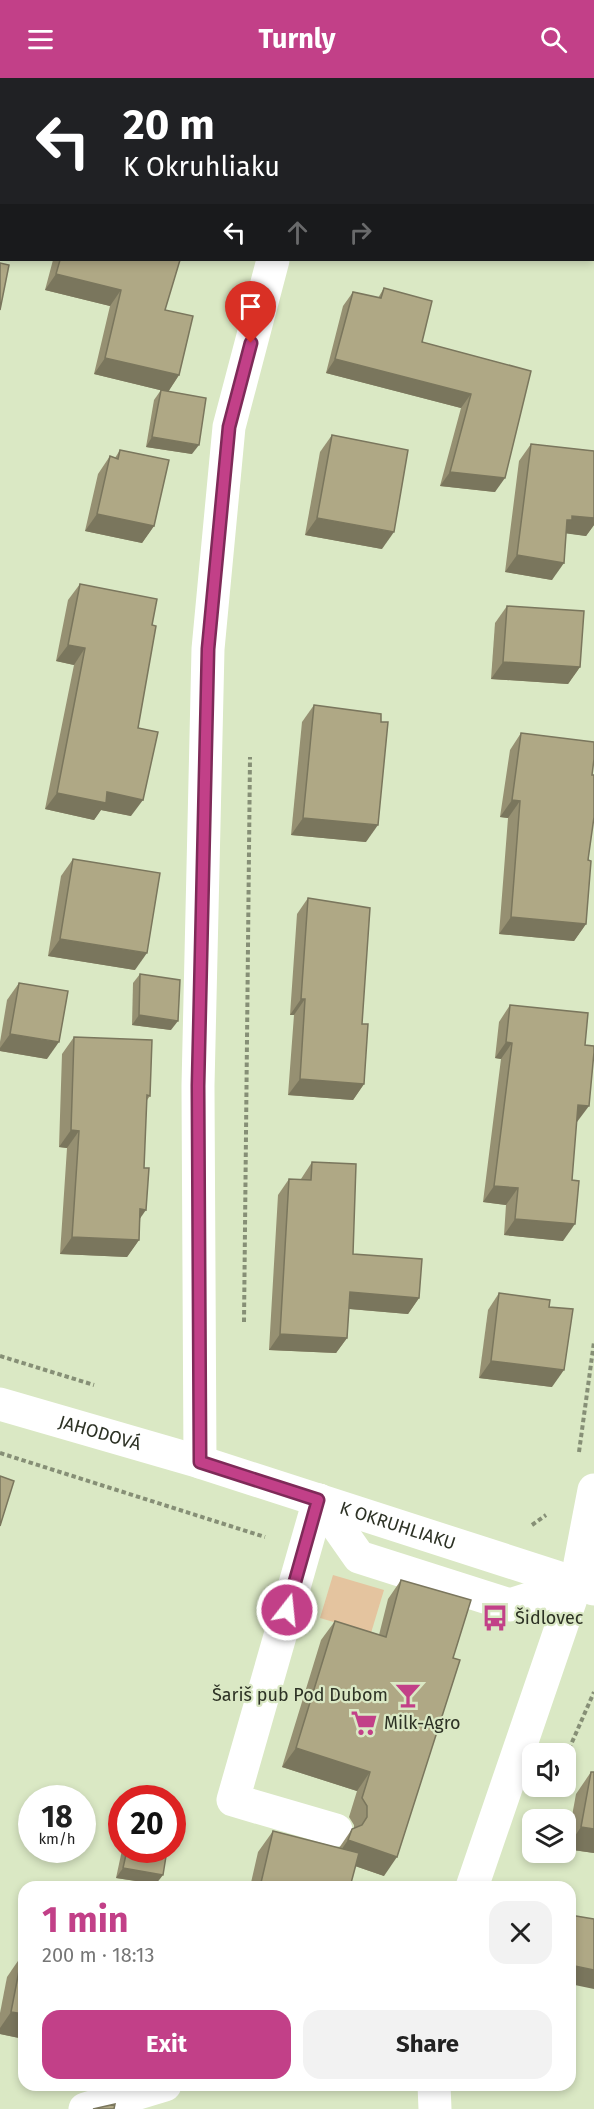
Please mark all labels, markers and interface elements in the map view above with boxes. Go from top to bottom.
icon: menu [24,23,57,56]
text: Turnly [258,23,336,55]
icon: search [537,23,570,56]
text: 20 m [123,100,215,150]
icon: left [24,102,102,180]
text: K Okruhliaku [123,151,280,183]
icon: left [218,216,251,249]
icon: ahead [281,216,314,249]
icon: right [344,216,377,249]
pin [225,281,276,343]
icon: arrive [234,290,267,323]
street label: JAHODOVÁ [56,1411,145,1456]
street label: K OKRUHLIAKU [337,1497,458,1555]
position arrow [255,1578,319,1642]
bus stop icon: Šidlovec [480,1603,510,1633]
place label: Šidlovec [515,1607,584,1629]
bar icon: Šariš pub Pod Dubom [393,1680,423,1710]
place label: Šariš pub Pod Dubom [212,1684,388,1706]
supermarket icon: Milk-Agro [349,1708,379,1738]
place label: Milk-Agro [384,1712,461,1734]
map controls [522,1743,576,1863]
button: sound [522,1743,576,1797]
speed limit sign: 20 [108,1785,186,1863]
text: 18 [41,1799,73,1835]
button: layers [522,1809,576,1863]
text: km/h [38,1830,76,1848]
text: 1 min [42,1898,129,1942]
button: close [489,1901,552,1964]
text: 200 m · 18:13 [42,1943,154,1967]
button: Exit [42,2010,291,2079]
button: Share [303,2010,552,2079]

